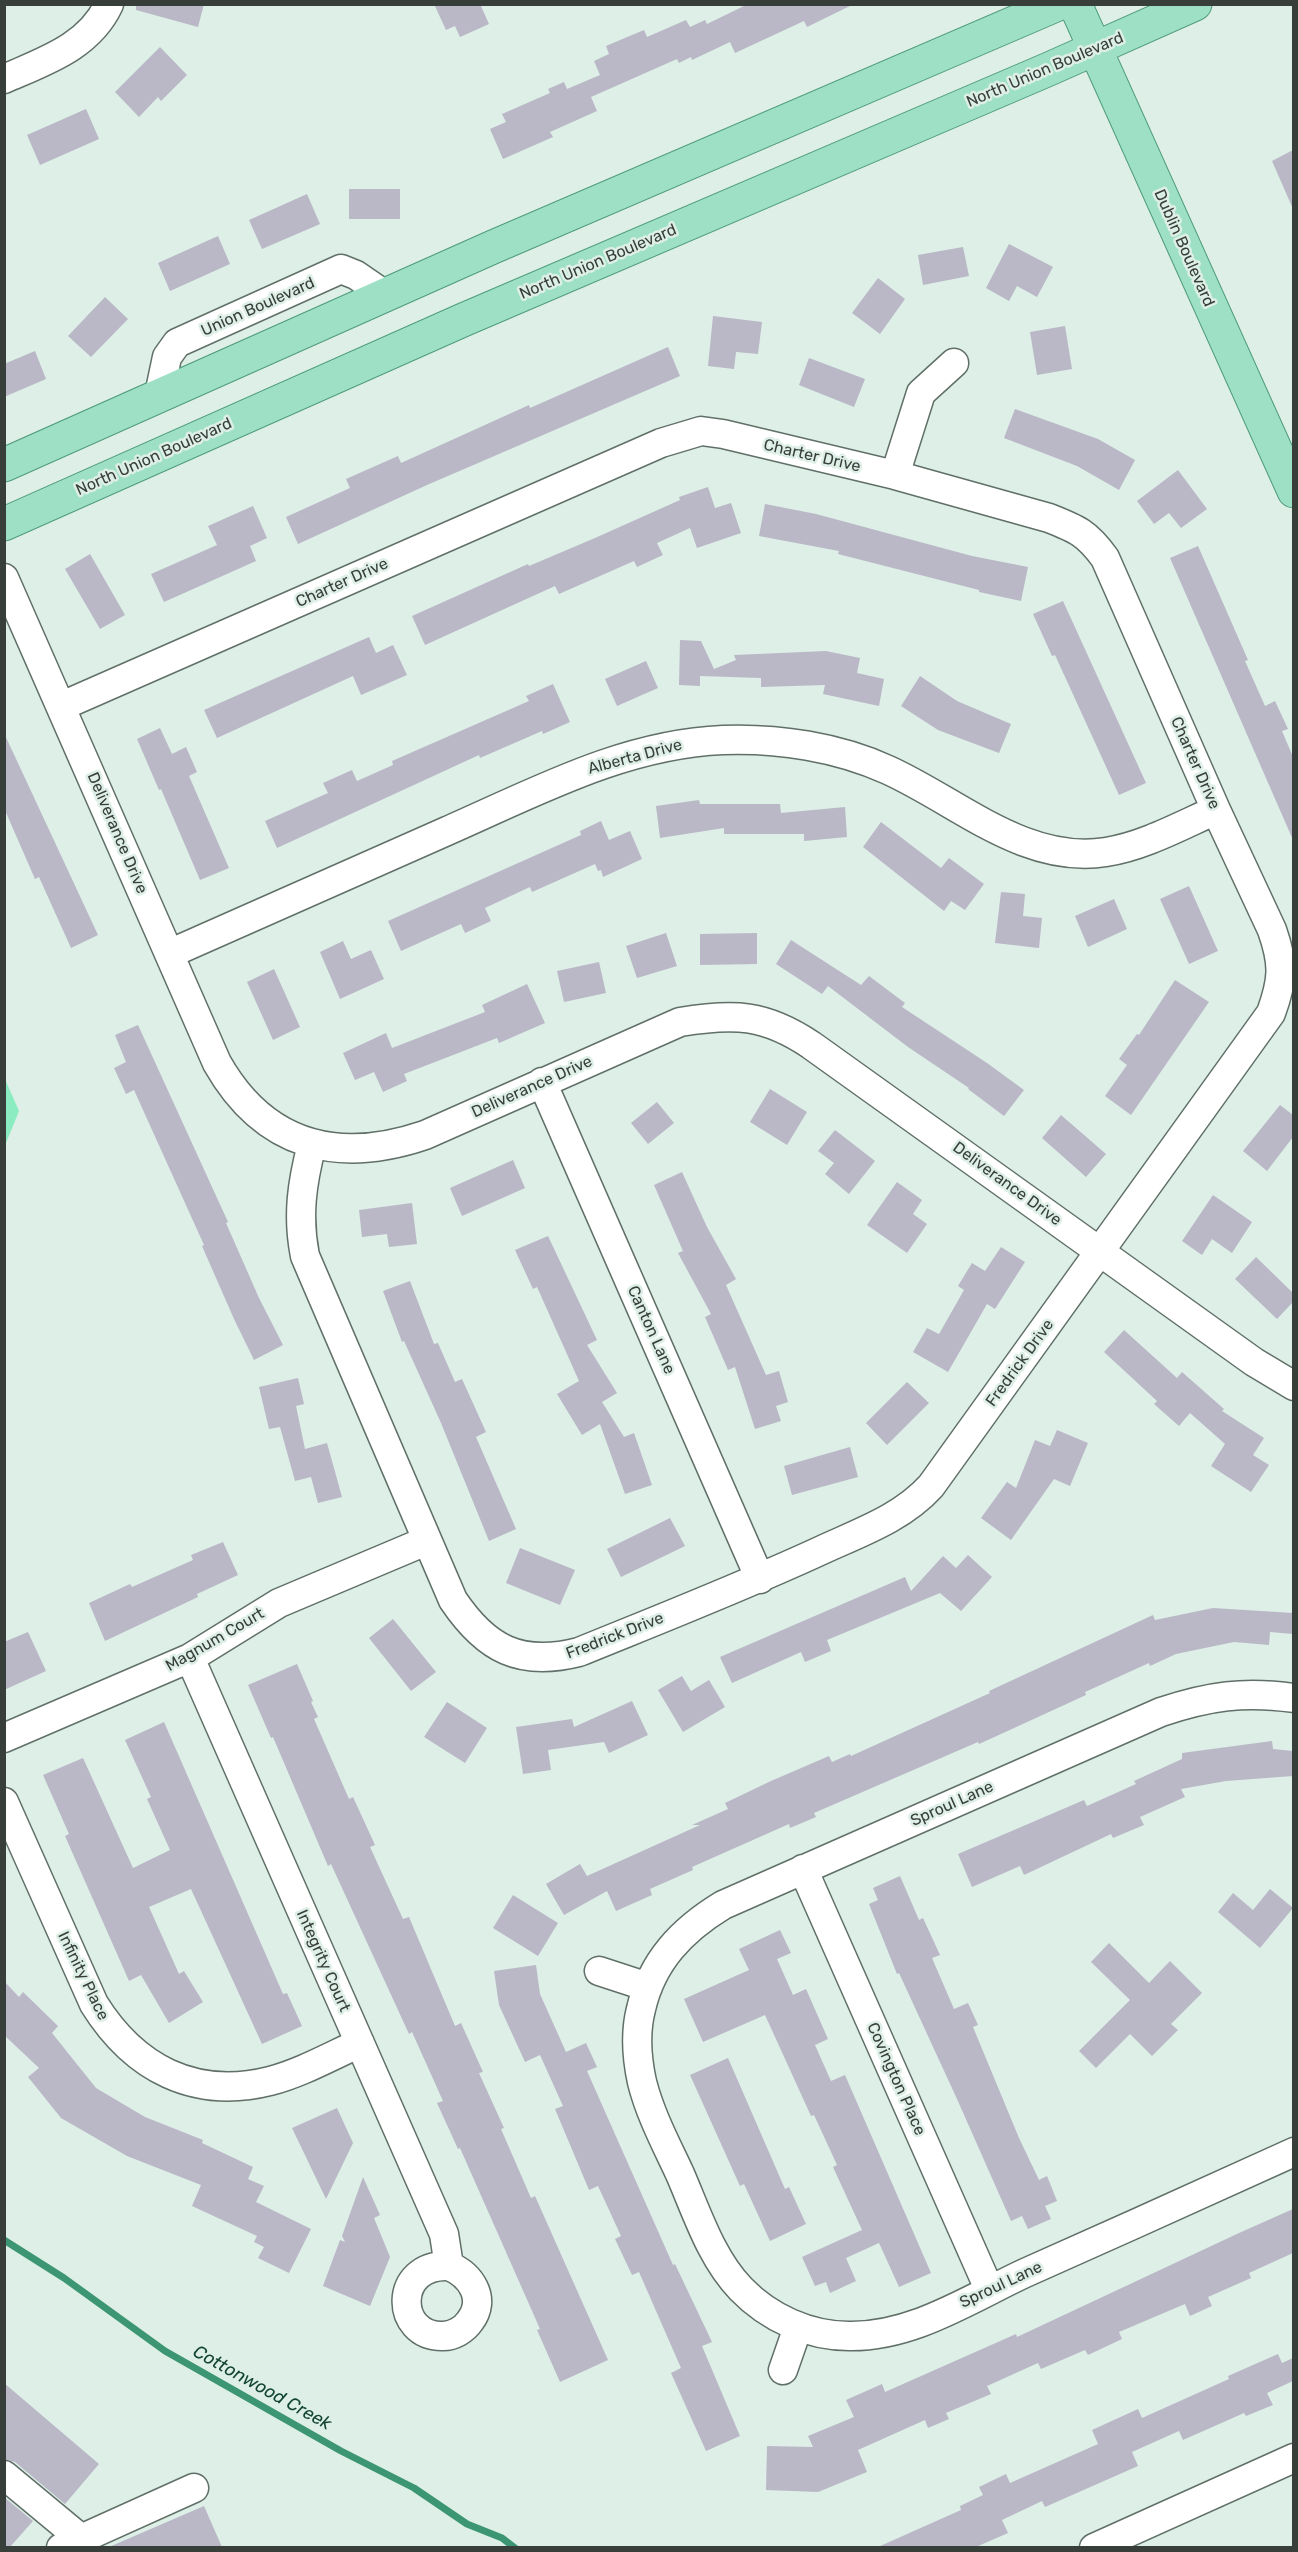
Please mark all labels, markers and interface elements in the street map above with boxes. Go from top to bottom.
street label: North Union Boulevard [964,28,1126,112]
street label: Dublin Boulevard [1150,186,1218,310]
street label: North Union Boulevard [517,220,679,304]
street label: Union Boulevard [198,273,318,341]
street label: North Union Boulevard [73,414,235,500]
street label: Charter Drive [762,436,862,476]
street label: Charter Drive [293,554,391,612]
street label: Charter Drive [1166,714,1224,812]
street label: Alberta Drive [586,735,684,779]
street label: Deliverance Drive [83,769,151,897]
street label: Deliverance Drive [469,1052,595,1122]
street label: Deliverance Drive [949,1138,1065,1230]
street label: Canton Lane [623,1283,679,1377]
street label: Fredrick Drive [982,1316,1058,1410]
street label: Magnum Court [162,1604,268,1676]
street label: Fredrick Drive [563,1609,667,1663]
street label: Sproul Lane [908,1777,996,1831]
street label: Integrity Court [292,1907,354,2015]
street label: Infinity Place [53,1929,113,2023]
street label: Covington Place [863,2020,929,2138]
street label: Sproul Lane [957,2258,1045,2312]
water label: Cottonwood Creek [189,2341,335,2435]

